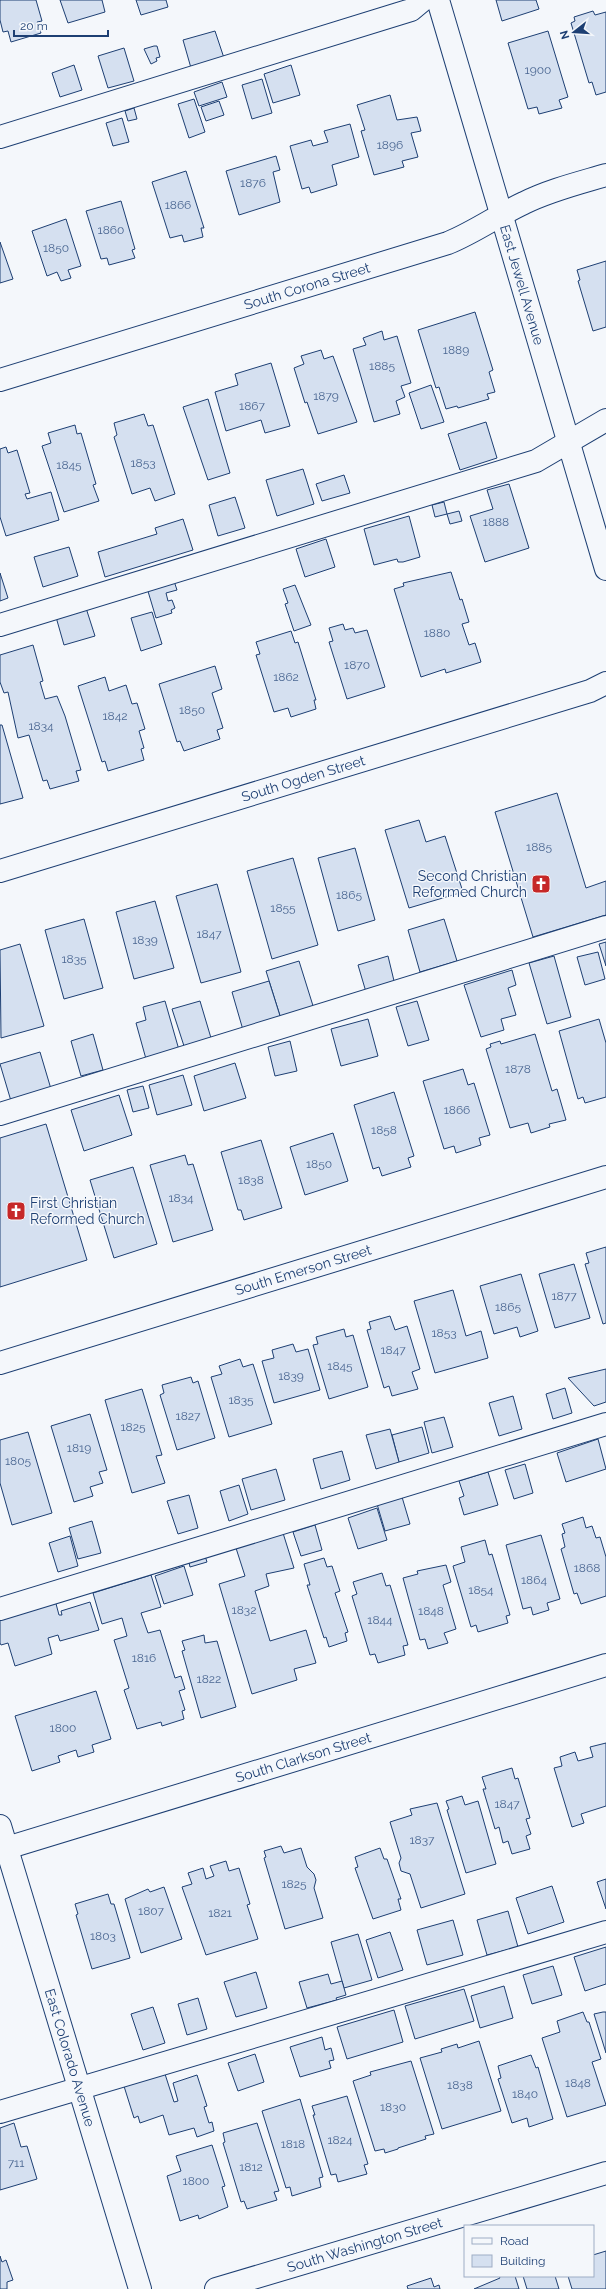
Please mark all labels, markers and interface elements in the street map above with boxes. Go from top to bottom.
scale bar [14,12,108,38]
north arrow [554,12,594,52]
text: 20 m [20,19,48,33]
text: N [557,29,572,41]
house number: 1900 [525,63,551,77]
house number: 1896 [377,138,403,152]
house number: 1876 [240,176,266,190]
house number: 1866 [165,198,191,212]
house number: 1860 [98,223,124,237]
street label: East Jewell Avenue [497,223,547,347]
house number: 1850 [43,241,69,255]
street label: South Corona Street [242,259,372,313]
house number: 1889 [443,343,469,357]
house number: 1885 [369,359,395,373]
house number: 1879 [313,389,339,403]
house number: 1867 [239,399,266,413]
house number: 1853 [130,456,156,470]
house number: 1845 [56,458,82,472]
house number: 1888 [483,515,509,529]
house number: 1880 [424,626,450,640]
house number: 1870 [344,658,370,672]
house number: 1862 [273,670,299,684]
house number: 1850 [179,703,205,717]
house number: 1842 [102,709,128,723]
house number: 1834 [28,719,54,733]
street label: South Ogden Street [239,752,367,805]
house number: 1885 [526,840,552,854]
place label: Second Christian Reformed Church [412,868,527,900]
church icon: Second Christian Reformed Church [530,873,552,895]
house number: 1865 [336,888,362,902]
house number: 1855 [270,901,296,915]
house number: 1847 [196,927,222,941]
house number: 1839 [132,933,158,947]
house number: 1835 [61,952,87,966]
house number: 1878 [505,1062,531,1076]
house number: 1866 [444,1103,470,1117]
house number: 1858 [371,1123,397,1137]
house number: 1850 [306,1157,332,1171]
house number: 1838 [238,1173,264,1187]
house number: 1834 [168,1191,194,1205]
place label: First Christian Reformed Church [30,1195,145,1227]
church icon: First Christian Reformed Church [5,1200,27,1222]
street label: South Emerson Street [233,1241,373,1298]
house number: 1877 [551,1289,577,1303]
house number: 1865 [495,1300,521,1314]
house number: 1853 [431,1326,457,1340]
house number: 1847 [380,1343,406,1357]
house number: 1845 [327,1359,353,1373]
house number: 1839 [278,1369,304,1383]
house number: 1835 [228,1393,254,1407]
house number: 1827 [176,1409,201,1423]
house number: 1825 [120,1420,146,1434]
house number: 1819 [67,1441,91,1455]
house number: 1805 [5,1454,32,1468]
house number: 1868 [574,1561,600,1575]
house number: 1864 [521,1573,547,1587]
house number: 1854 [468,1583,494,1597]
house number: 1832 [232,1603,256,1617]
house number: 1848 [418,1604,444,1618]
house number: 1844 [367,1613,393,1627]
house number: 1816 [132,1651,156,1665]
house number: 1822 [197,1672,221,1686]
house number: 1800 [50,1721,76,1735]
street label: South Clarkson Street [234,1729,373,1786]
house number: 1847 [494,1797,520,1811]
house number: 1837 [409,1833,435,1847]
house number: 1825 [281,1877,307,1891]
house number: 1807 [138,1904,165,1918]
house number: 1821 [208,1906,232,1920]
house number: 1803 [90,1929,116,1943]
street label: East Colorado Avenue [42,1987,98,2128]
house number: 1848 [565,2076,591,2090]
house number: 1838 [447,2078,473,2092]
house number: 1840 [512,2087,538,2101]
house number: 1830 [380,2100,406,2114]
house number: 1824 [327,2133,353,2147]
house number: 1818 [281,2137,305,2151]
house number: 711 [8,2156,24,2170]
house number: 1812 [239,2160,263,2174]
house number: 1800 [183,2174,209,2188]
street label: South Washington Street [285,2214,444,2275]
legend [464,2225,594,2277]
text: Road [500,2234,529,2248]
text: Building [500,2254,546,2268]

